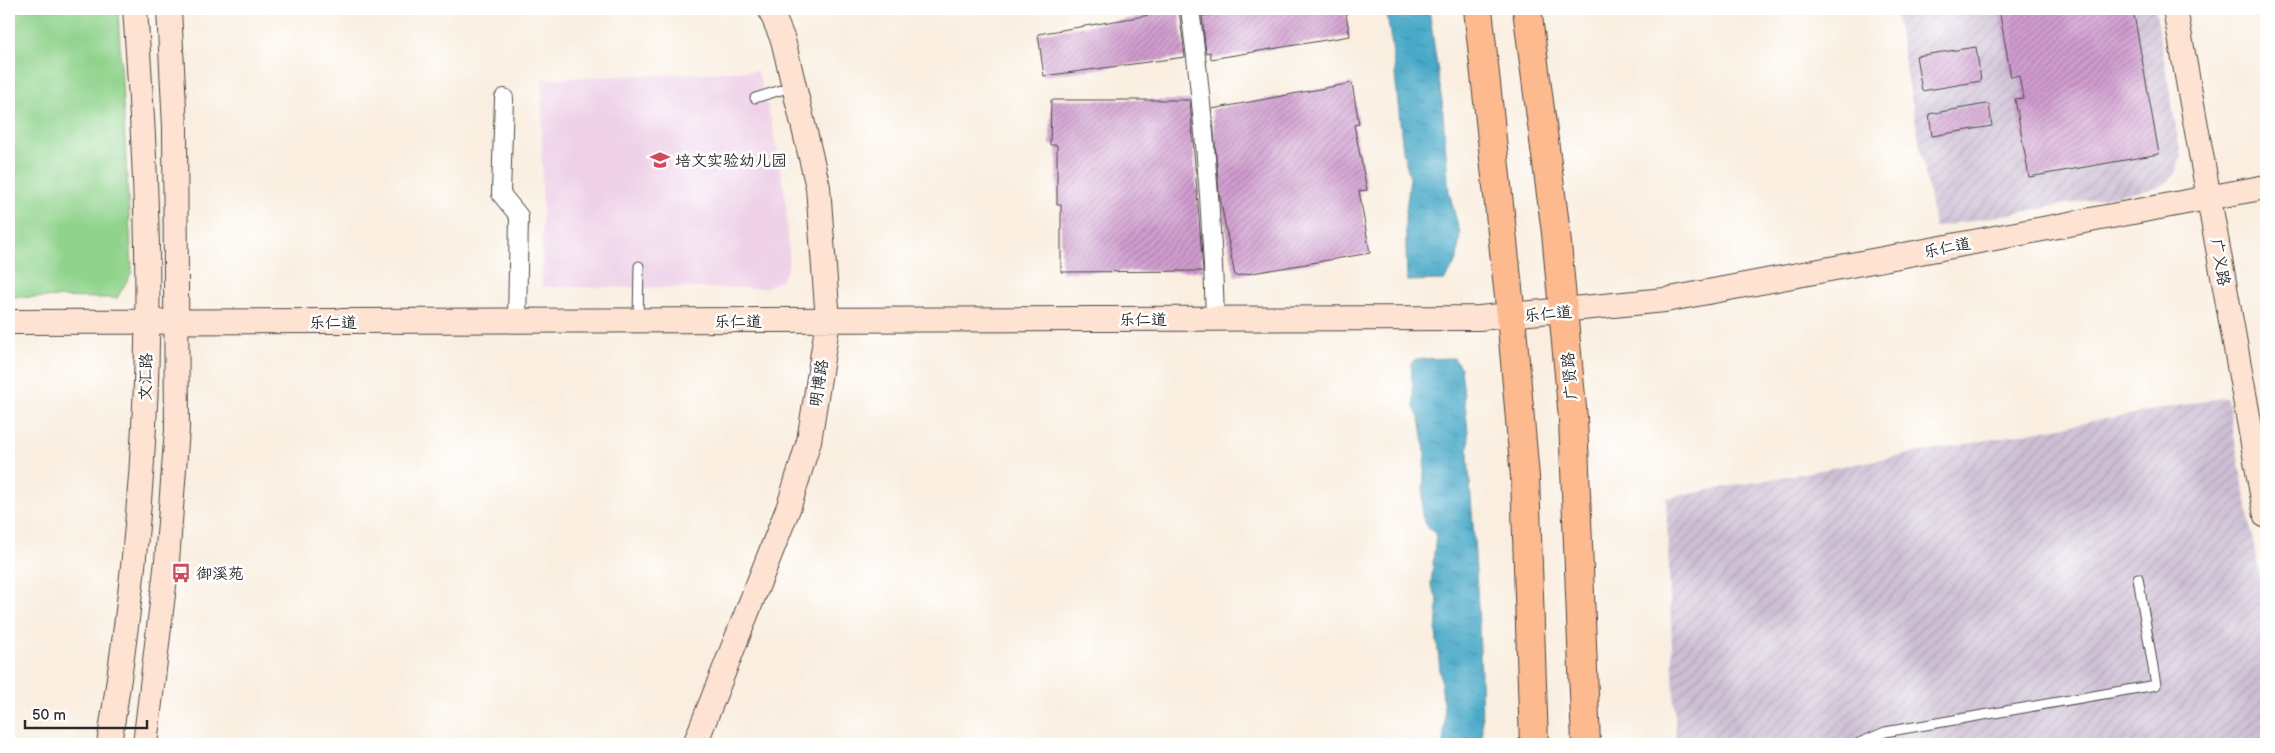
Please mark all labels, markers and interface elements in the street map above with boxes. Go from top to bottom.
school or university icon: 培文实验幼儿园 [649,149,671,171]
place label: 培文实验幼儿园 [675,152,787,171]
street label: 乐仁道 [1922,235,1973,262]
street label: 广义路 [2206,237,2233,288]
street label: 乐仁道 [1523,303,1573,326]
street label: 乐仁道 [1119,311,1167,330]
street label: 乐仁道 [714,313,762,332]
street label: 乐仁道 [309,314,357,333]
street label: 广贤路 [1559,351,1582,401]
street label: 文汇路 [137,353,156,401]
street label: 明博路 [806,358,833,408]
bus stop icon: 御溪苑 [170,562,192,584]
place label: 御溪苑 [196,565,244,584]
scale bar [25,698,148,730]
text: 50 m [32,706,66,725]

